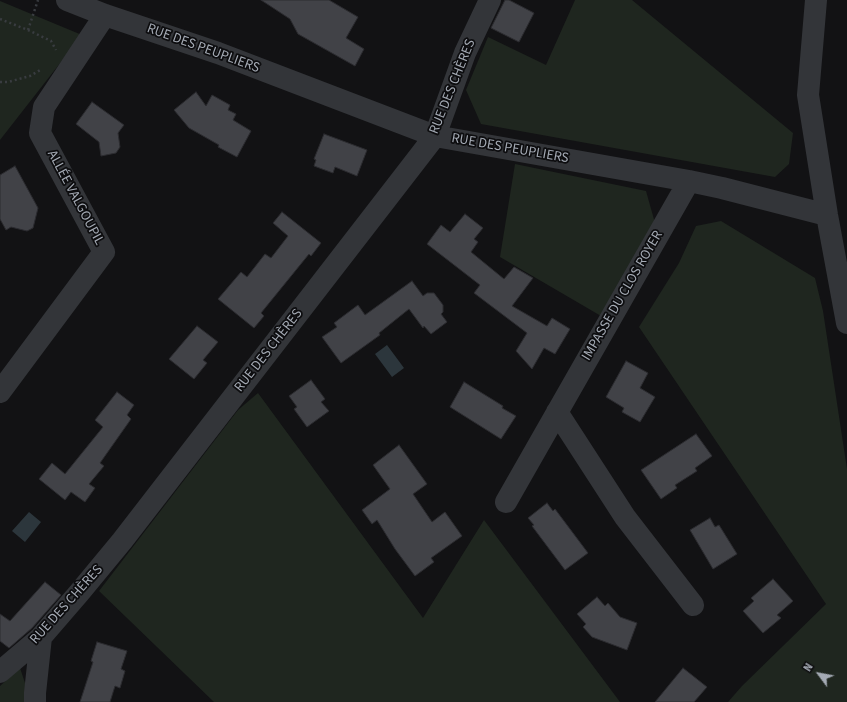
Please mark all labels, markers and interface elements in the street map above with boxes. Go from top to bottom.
street label: RUE DES PEUPLIERS [144,21,262,77]
street label: RUE DES CHÈRES [426,37,480,137]
street label: RUE DES PEUPLIERS [450,130,570,168]
street label: ALLÉE VALGOUPIL [43,148,107,248]
street label: IMPASSE DU CLOS ROYER [579,228,667,364]
street label: RUE DES CHÈRES [231,306,307,396]
street label: RUE DES CHÈRES [27,562,107,648]
north arrow [799,654,839,694]
text: N [800,660,817,674]

